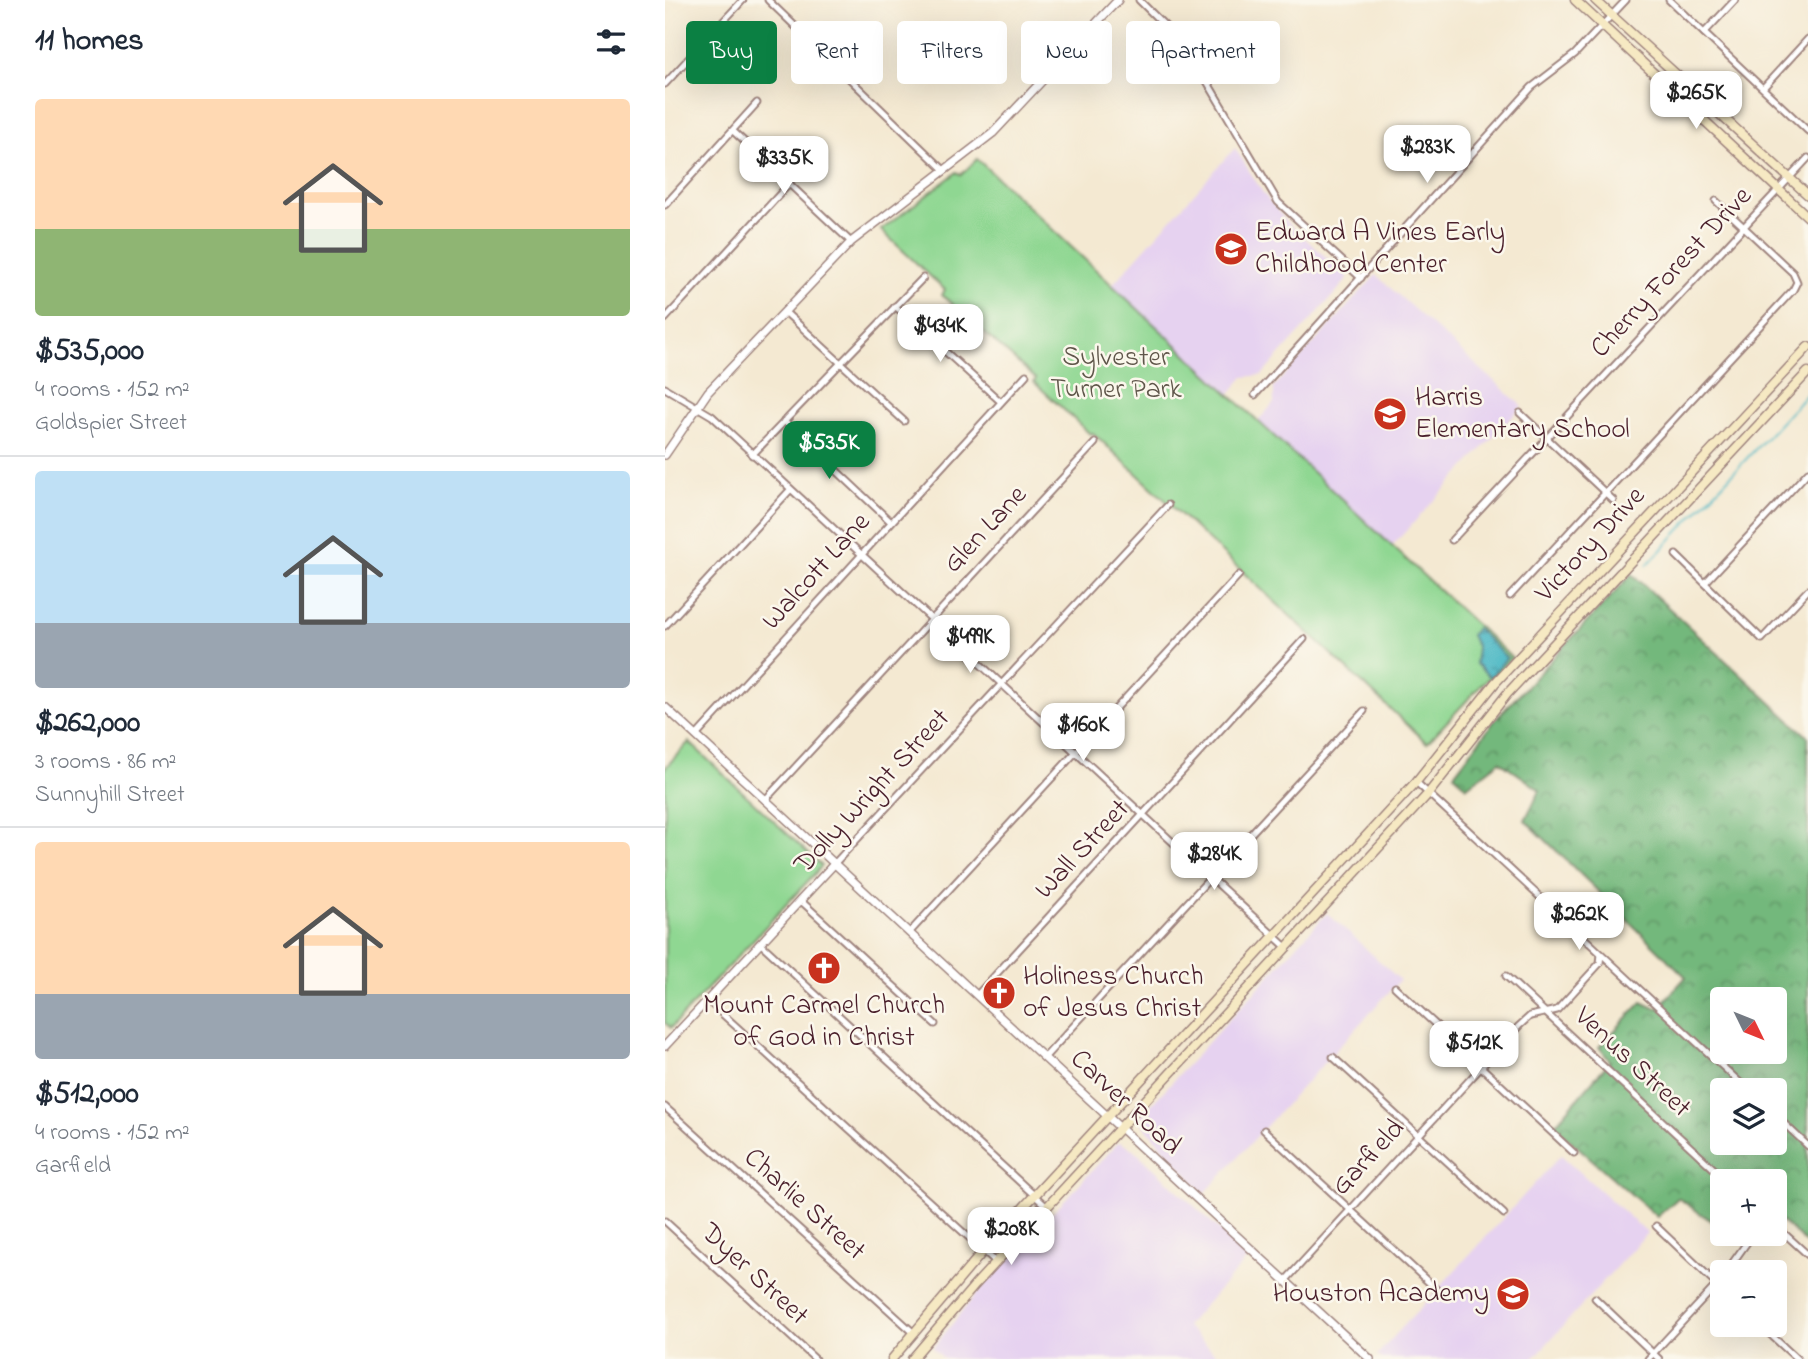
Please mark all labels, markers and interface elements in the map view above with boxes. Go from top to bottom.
text: 11 homes [35,20,143,64]
chip: Buy [686,21,777,84]
chip: Rent [791,21,883,84]
chip: Filters [897,21,1007,84]
chip: New [1021,21,1112,84]
chip: Apartment [1126,21,1280,84]
icon: filters [592,23,630,61]
pin: $265K [1647,72,1745,131]
text: $265K [1666,77,1726,110]
pin: $283K [1378,125,1476,185]
text: $283K [1400,131,1454,164]
pin: $335K [735,136,833,196]
text: $335K [755,142,813,175]
icon: home [270,145,396,271]
street label: Cherry Forest Drive [1581,178,1763,368]
place label: Edward A Vines Early Childhood Center [1255,213,1505,286]
school or university icon: Edward A Vines Early Childhood Center [1212,230,1250,268]
pin: $434K [891,304,989,364]
text: $434K [913,310,967,343]
text: $535,000 [35,330,144,374]
park label: Sylvester Turner Park [1050,338,1183,411]
text: 4 rooms · 152 m² [35,374,190,407]
place label: Harris Elementary School [1415,378,1630,451]
school or university icon: Harris Elementary School [1371,395,1409,433]
text: Goldspier Street [35,407,187,440]
pin: $535K [780,421,878,481]
text: $535K [799,427,859,460]
street label: Glen Lane [934,476,1038,583]
street label: Victory Drive [1526,477,1656,613]
street label: Walcott Lane [753,504,881,640]
icon: home [270,517,396,643]
pin: $499K [921,616,1019,675]
text: $499K [946,621,994,654]
street label: Dolly Wright Street [785,700,961,885]
text: $262,000 [35,702,140,746]
pin: $160K [1034,704,1132,763]
text: $160K [1057,709,1109,742]
text: 3 rooms · 86 m² [35,746,176,779]
text: Sunnyhill Street [35,779,185,812]
street label: Wall Street [1026,791,1140,909]
pin: $284K [1165,832,1263,892]
text: $284K [1187,838,1241,871]
icon: home [270,888,396,1014]
pin: $262K [1530,892,1628,952]
text: $262K [1550,898,1608,931]
church icon: Mount Carmel Church of God in Christ [805,949,843,987]
place label: Holiness Church of Jesus Christ [1023,957,1204,1030]
church icon: Holiness Church of Jesus Christ [980,974,1018,1012]
place label: Mount Carmel Church of God in Christ [703,986,945,1059]
north arrow [1710,987,1787,1064]
map controls [1710,987,1787,1337]
street label: Venus Street [1563,997,1700,1128]
pin: $512K [1425,1021,1523,1081]
text: $512K [1446,1027,1502,1060]
street label: Carver Road [1060,1040,1190,1166]
text: $512,000 [35,1073,139,1117]
button: layers [1710,1078,1787,1155]
street label: Garfield [1323,1110,1416,1206]
text: 4 rooms · 152 m² [35,1117,190,1150]
street label: Charlie Street [734,1139,874,1271]
text: Garfield [35,1150,111,1183]
button: + [1710,1169,1787,1246]
pin: $208K [962,1208,1060,1267]
street label: Dyer Street [690,1213,817,1336]
text: $208K [983,1213,1039,1246]
button: − [1710,1260,1787,1337]
place label: Houston Academy [1273,1274,1489,1315]
school or university icon: Houston Academy [1494,1275,1532,1313]

